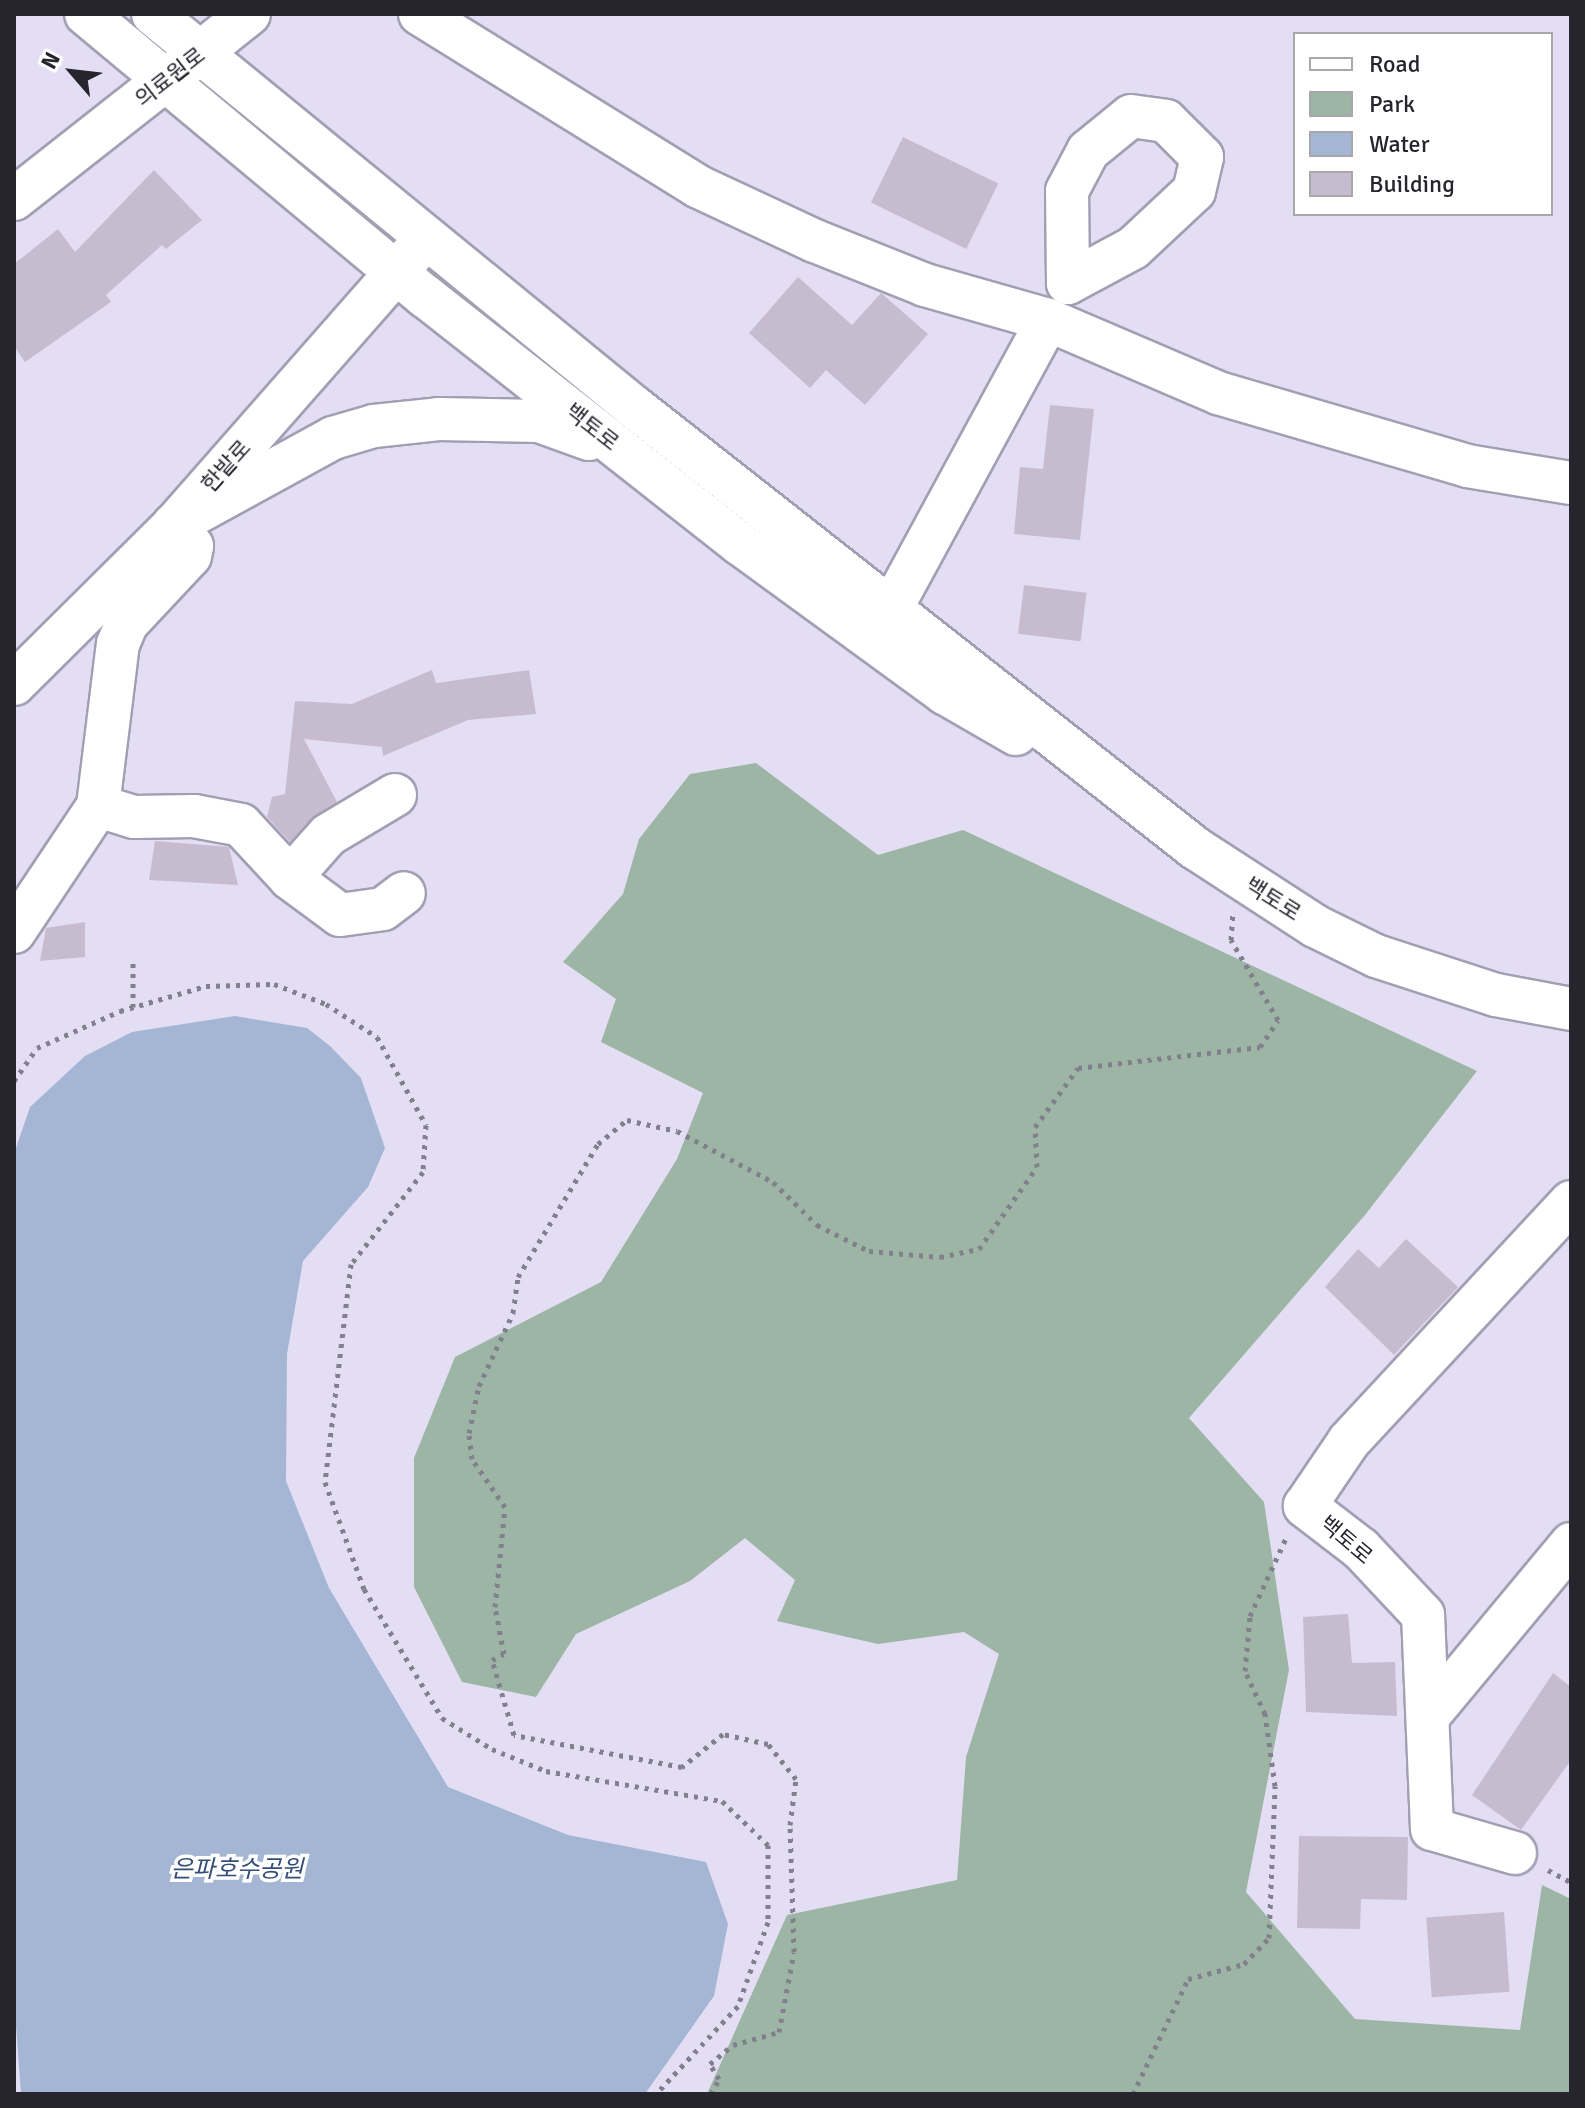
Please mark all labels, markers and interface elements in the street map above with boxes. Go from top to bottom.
north arrow [32,32,112,112]
legend [1293,32,1553,216]
street label: 의료원로 [130,42,210,112]
text: N [35,47,66,74]
text: Road [1369,49,1420,79]
text: Park [1369,89,1415,119]
text: Water [1369,129,1429,159]
text: Building [1369,169,1455,199]
street label: 백토로 [560,398,624,456]
street label: 한밭로 [196,435,256,497]
street label: 백토로 [1240,872,1306,926]
street label: 백토로 [1314,1510,1378,1570]
water label: 은파호수공원 [171,1856,303,1884]

